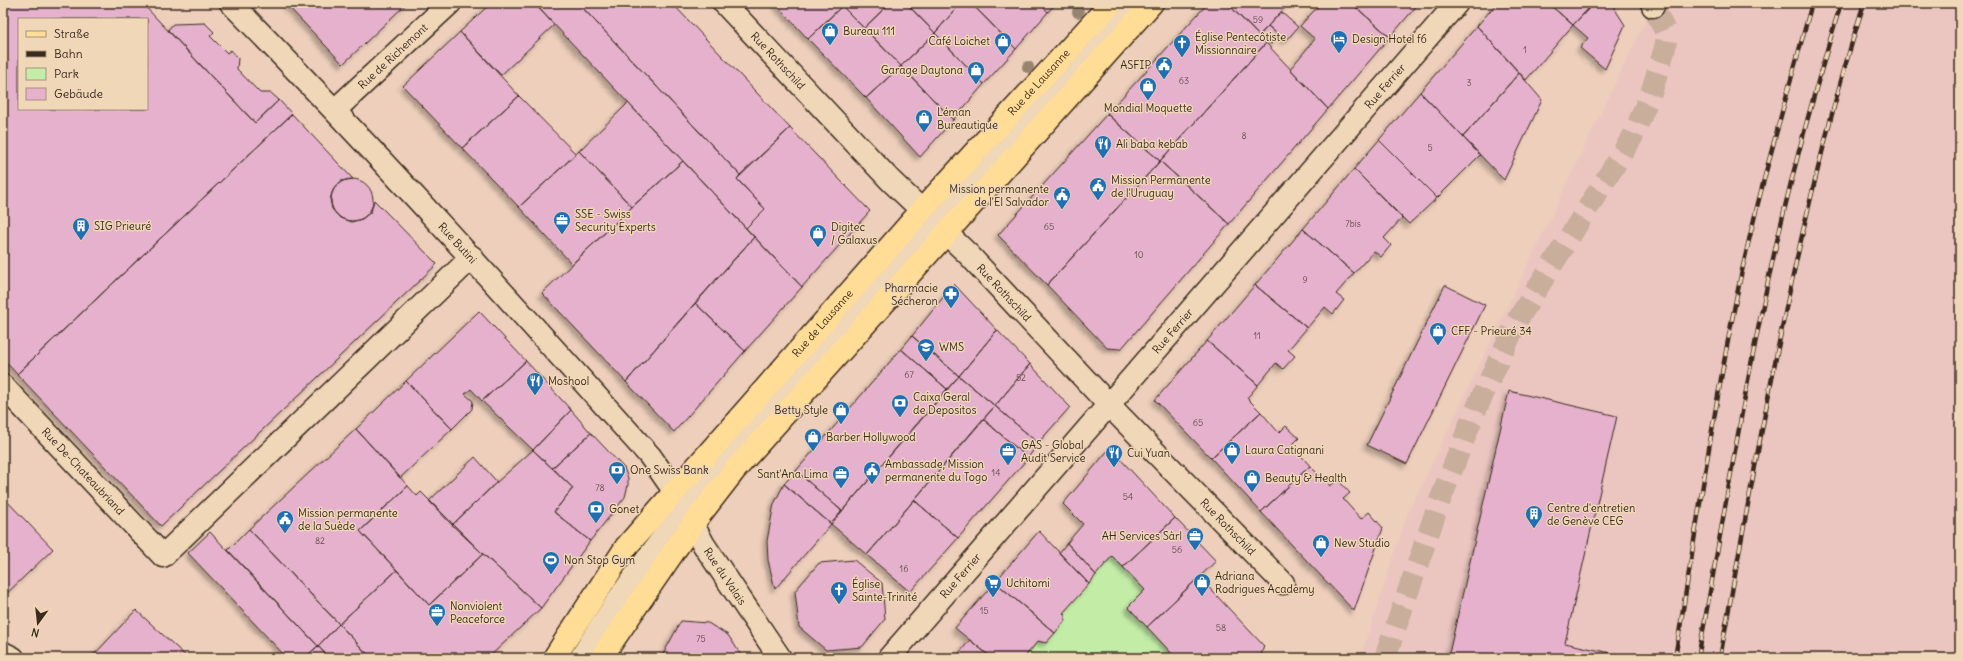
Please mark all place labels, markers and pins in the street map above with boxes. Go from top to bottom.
shop icon: Bureau 111 [820,21,840,46]
place label: Bureau 111 [843,24,895,38]
place label: Église Pentecôtiste Missionnaire [1195,29,1286,57]
hotel icon: Design Hotel f6 [1329,29,1349,54]
shop icon: Café Loichet [993,31,1013,56]
place label: Design Hotel f6 [1352,32,1427,46]
church icon: Église Pentecôtiste Missionnaire [1172,33,1192,58]
place label: Café Loichet [929,34,990,48]
public building icon: ASFIP [1154,55,1174,80]
place label: ASFIP [1120,58,1151,72]
shop icon: Garage Daytona [966,60,986,85]
place label: Garage Daytona [881,63,963,77]
shop icon: Mondial Moquette [1138,76,1158,101]
place label: Mondial Moquette [1104,101,1192,115]
place label: Léman Bureautique [937,105,998,132]
shop icon: Léman Bureautique [914,108,934,133]
restaurant icon: Ali baba kebab [1093,134,1113,159]
place label: Ali baba kebab [1116,137,1188,151]
place label: Mission Permanente de l'Uruguay [1111,173,1211,200]
public building icon: Mission Permanente de l'Uruguay [1088,176,1108,201]
place label: Mission permanente de l'El Salvador [949,182,1049,209]
public building icon: Mission permanente de l'El Salvador [1052,185,1072,210]
place label: SSE - Swiss Security Experts [575,207,656,234]
office icon: SSE - Swiss Security Experts [552,210,572,235]
building icon: SIG Prieuré [71,216,91,241]
place label: SIG Prieuré [94,219,151,233]
place label: Digitec / Galaxus [831,220,877,247]
shop icon: Digitec / Galaxus [808,223,828,248]
place label: Pharmacie Sécheron [884,281,938,308]
pharmacy icon: Pharmacie Sécheron [941,284,961,309]
shop icon: CFF - Prieuré 34 [1428,321,1448,346]
place label: CFF - Prieuré 34 [1451,324,1532,338]
school or university icon: WMS [916,337,936,362]
place label: WMS [939,340,964,354]
restaurant icon: Moshool [525,371,545,396]
place label: Moshool [548,374,589,388]
place label: Caixa Geral de Depositos [913,390,977,417]
bank icon: Caixa Geral de Depositos [890,393,910,418]
shop icon: Betty Style [831,400,851,425]
place label: Betty Style [774,403,828,417]
shop icon: Barber Hollywood [803,427,823,452]
place label: Barber Hollywood [826,430,916,444]
place label: GAS - Global Audit Service [1021,438,1085,465]
shop icon: Laura Catignani [1222,440,1242,465]
office icon: GAS - Global Audit Service [998,441,1018,466]
restaurant icon: Cui Yuan [1104,443,1124,468]
place label: Laura Catignani [1245,443,1324,457]
place label: Cui Yuan [1127,446,1170,460]
place label: Ambassade, Mission permanente du Togo [885,457,987,484]
bank icon: One Swiss Bank [607,460,627,485]
public building icon: Ambassade, Mission permanente du Togo [862,460,882,485]
place label: One Swiss Bank [630,463,709,477]
office icon: Sant'Ana Lima [831,464,851,489]
place label: Sant'Ana Lima [757,467,828,481]
shop icon: Beauty & Health [1242,468,1262,493]
place label: Beauty & Health [1265,471,1347,485]
bank icon: Gonet [586,499,606,524]
place label: Centre d'entretien de Genève CEG [1547,501,1635,528]
place label: Gonet [609,502,639,516]
building icon: Centre d'entretien de Genève CEG [1524,504,1544,529]
place label: Mission permanente de la Suède [298,506,398,533]
public building icon: Mission permanente de la Suède [275,509,295,534]
office icon: AH Services Sàrl [1185,526,1205,551]
place label: AH Services Sàrl [1102,529,1182,543]
shop icon: New Studio [1311,533,1331,558]
place label: New Studio [1334,536,1390,550]
sports icon: Non Stop Gym [541,550,561,575]
place label: Non Stop Gym [564,553,636,567]
place label: Adriana Rodrigues Academy [1215,569,1315,596]
shop icon: Adriana Rodrigues Academy [1192,572,1212,597]
supermarket icon: Uchitomi [983,573,1003,598]
place label: Église Sainte-Trinité [852,576,917,604]
place label: Uchitomi [1006,576,1050,590]
church icon: Église Sainte-Trinité [829,580,849,605]
place label: Nonviolent Peaceforce [450,599,505,626]
office icon: Nonviolent Peaceforce [427,602,447,627]

